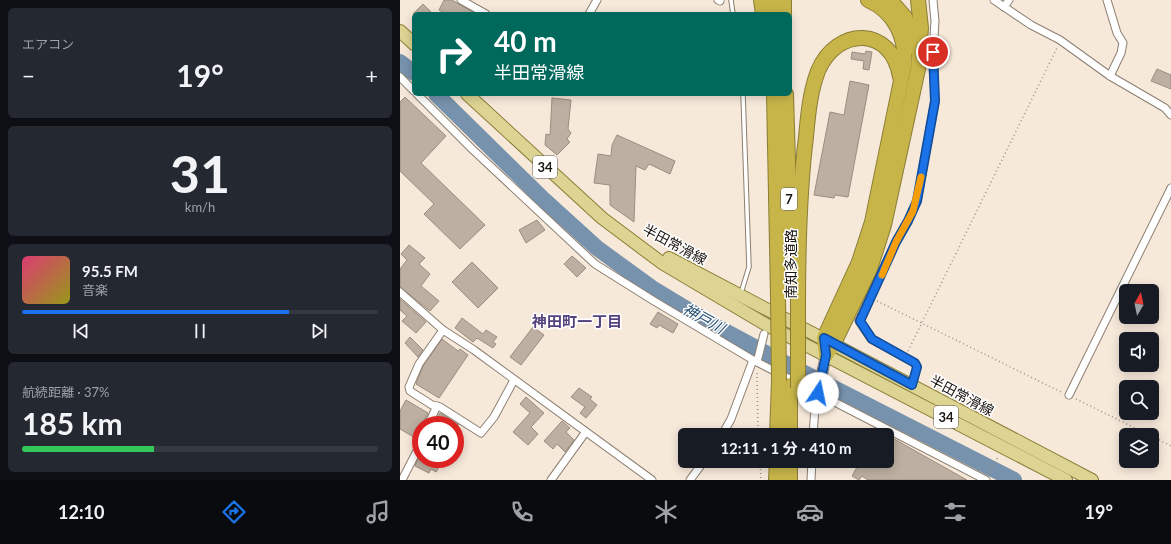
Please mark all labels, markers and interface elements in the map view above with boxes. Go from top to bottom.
text: 40 m [494,24,557,58]
icon: right [428,28,480,80]
pin [916,35,950,69]
text: エアコン [22,36,74,52]
icon: arrive [922,41,944,63]
text: 19° [176,57,224,93]
text: 半田常滑線 [494,61,584,83]
text: − [22,62,35,89]
text: + [365,62,378,89]
text: 31 [170,142,230,204]
road number: 34 [533,156,557,178]
road number: 7 [781,188,797,210]
text: km/h [185,199,215,215]
street label: 半田常滑線 [640,220,710,268]
street label: 南知多道路 [782,229,799,299]
text: 95.5 FM [82,262,138,280]
text: 音楽 [82,282,108,298]
north arrow [1119,284,1159,324]
map controls [1119,284,1159,468]
water label: 神戸川 [680,299,730,338]
district label: 神田町一丁目 [531,312,622,330]
icon: previous [70,320,92,342]
icon: pause [189,320,211,342]
icon: next [308,320,330,342]
button: sound [1119,332,1159,372]
street label: 半田常滑線 [927,371,997,419]
position arrow [797,372,839,414]
button: search [1119,380,1159,420]
text: 航続距離 · 37% [22,384,110,400]
text: 185 km [22,405,123,441]
road number: 34 [934,406,958,428]
speed limit sign: 40 [412,416,464,468]
button: layers [1119,428,1159,468]
text: 12:11 · 1 分 · 410 m [720,439,852,457]
icon: directions [220,498,248,526]
icon: music [364,498,392,526]
icon: phone [508,498,536,526]
icon: climate [652,498,680,526]
icon: car [796,498,824,526]
icon: filters [941,498,969,526]
text: 12:10 [58,501,104,523]
text: 19° [1085,501,1113,523]

